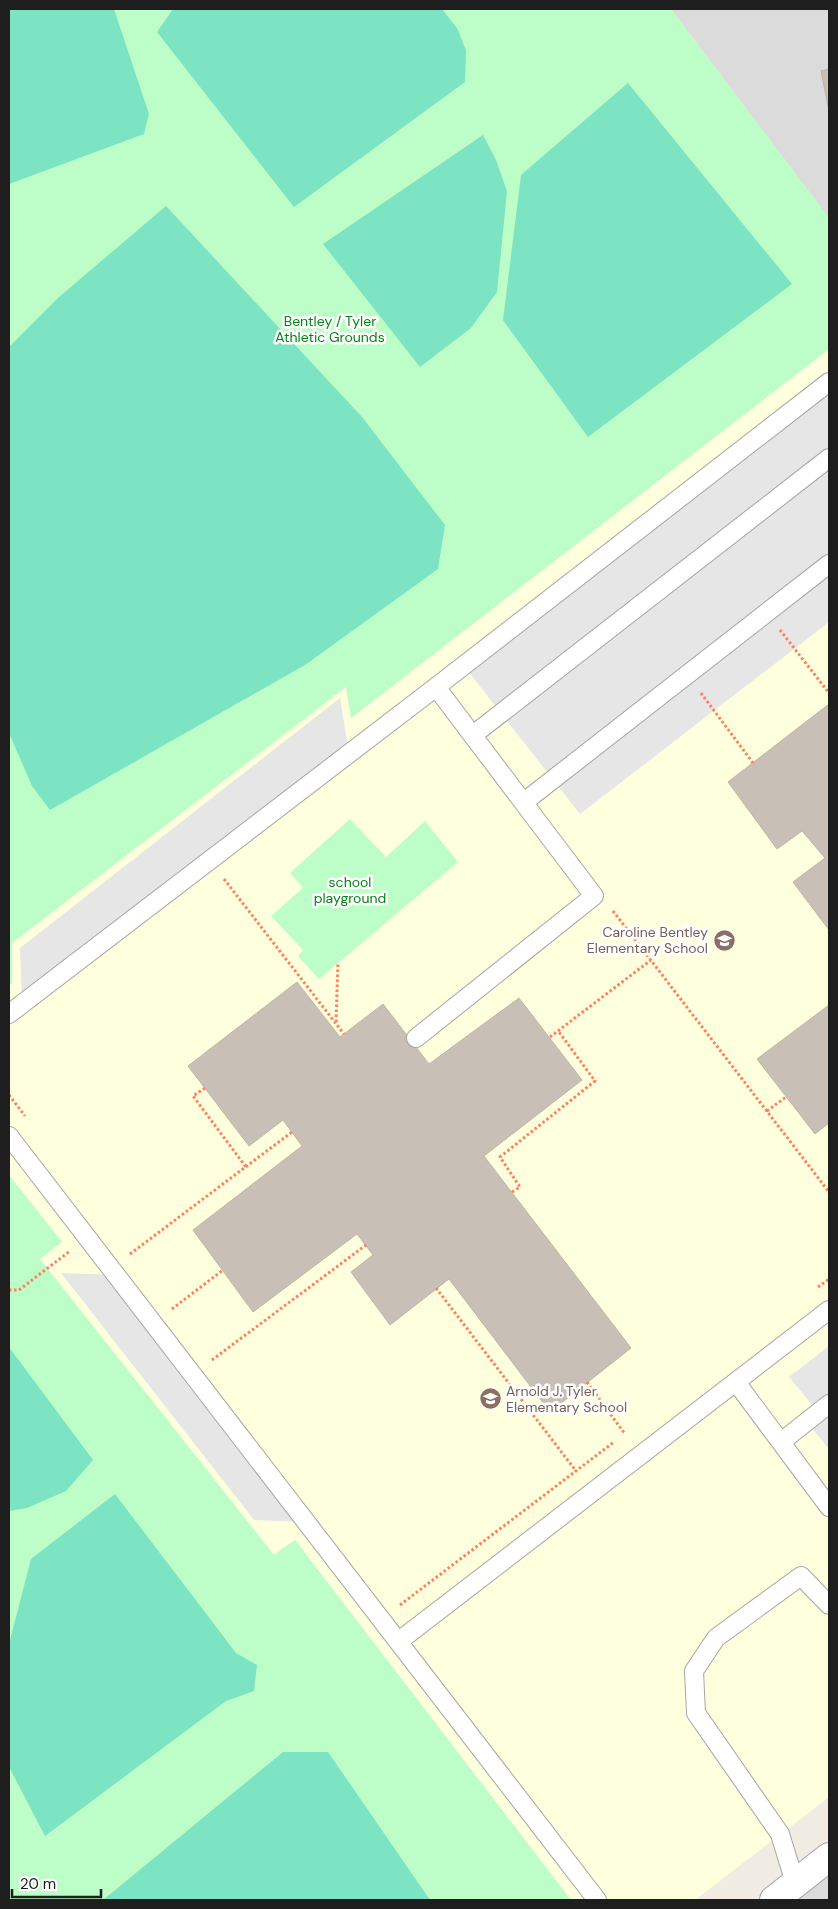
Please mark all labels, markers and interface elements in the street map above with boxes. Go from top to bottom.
park label: Bentley / Tyler Athletic Grounds [275,312,385,346]
park label: school playground [314,873,386,907]
place label: Caroline Bentley Elementary School [587,923,708,957]
school or university icon: Caroline Bentley Elementary School [712,928,736,952]
place label: Arnold J. Tyler Elementary School [506,1382,627,1416]
school or university icon: Arnold J. Tyler Elementary School [478,1387,502,1411]
scale bar [12,1866,101,1898]
text: 20 m [20,1874,56,1894]

